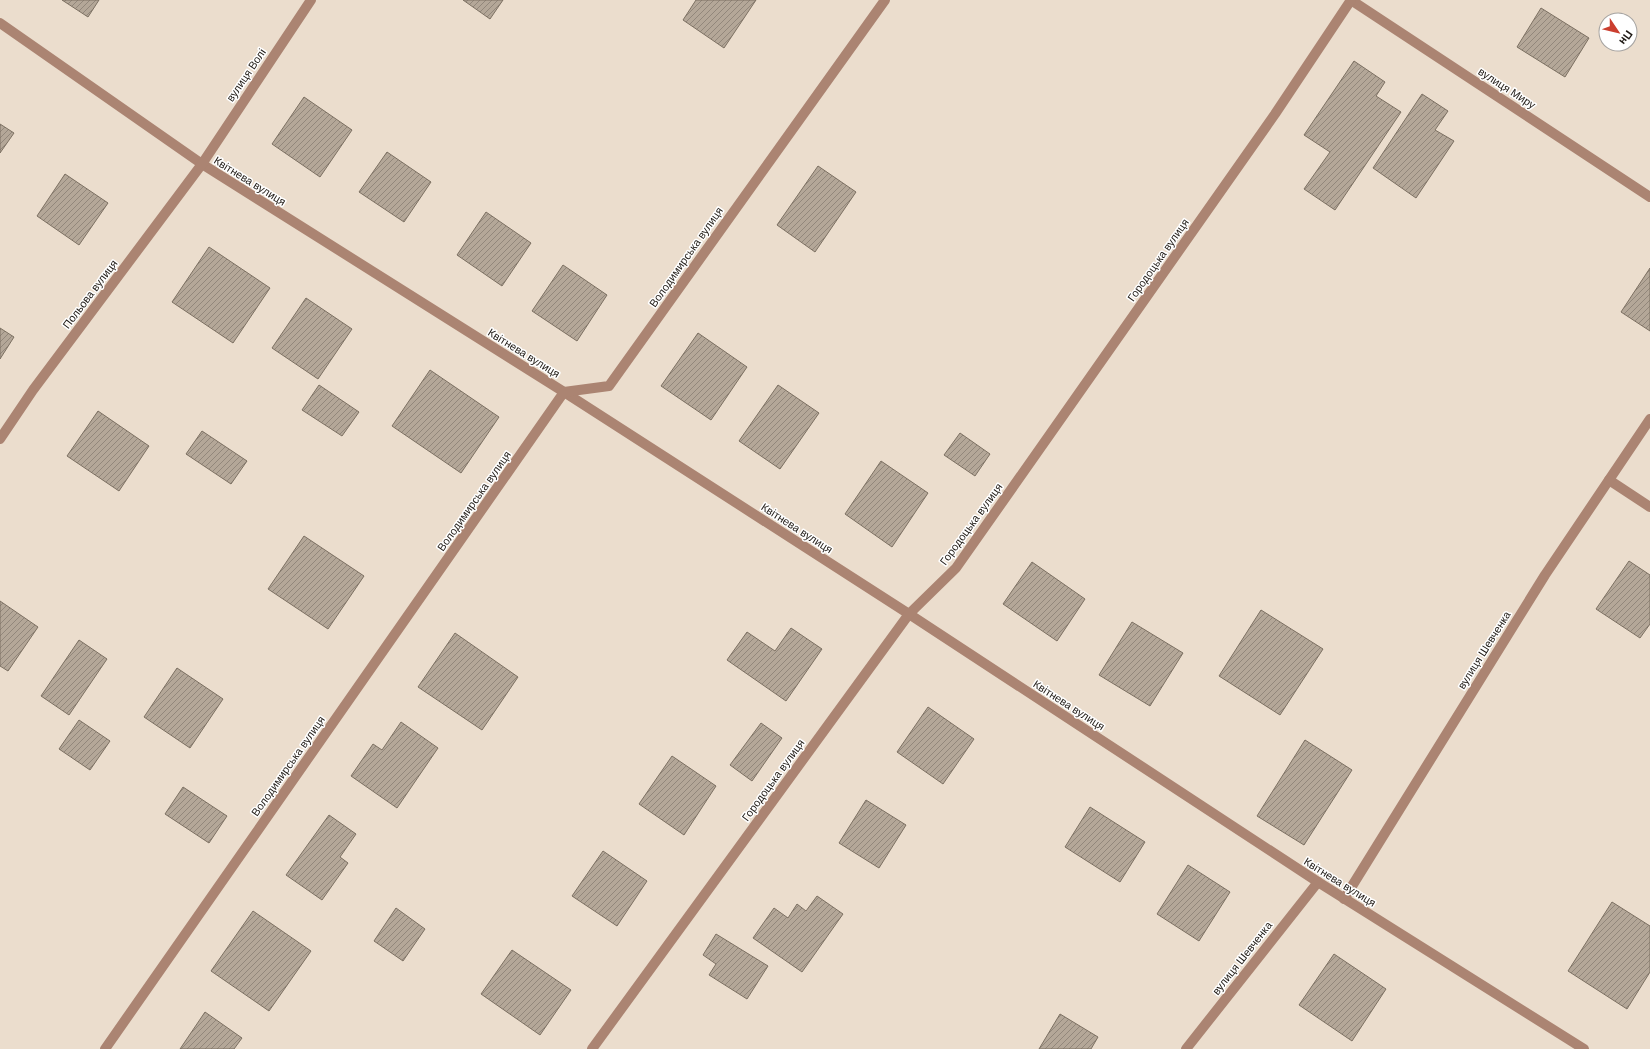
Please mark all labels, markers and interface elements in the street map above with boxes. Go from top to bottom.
north arrow [1598,12,1638,52]
text: Пн [1617,28,1635,47]
street label: вулиця Волі [224,46,268,104]
street label: вулиця Миру [1476,65,1538,111]
street label: Квітнева вулиця [212,154,288,208]
street label: Володимирська вулиця [647,205,725,309]
street label: Городоцька вулиця [1125,216,1191,304]
street label: Польова вулиця [60,257,120,331]
street label: Квітнева вулиця [486,326,562,380]
street label: Володимирська вулиця [435,449,513,553]
street label: Городоцька вулиця [937,481,1005,567]
street label: Квітнева вулиця [759,501,835,556]
street label: вулиця Шевченка [1455,608,1513,691]
street label: Квітнева вулиця [1031,678,1107,733]
street label: Володимирська вулиця [249,714,327,818]
street label: Городоцька вулиця [739,737,807,823]
street label: Квітнева вулиця [1302,855,1378,909]
street label: вулиця Шевченка [1210,918,1275,997]

